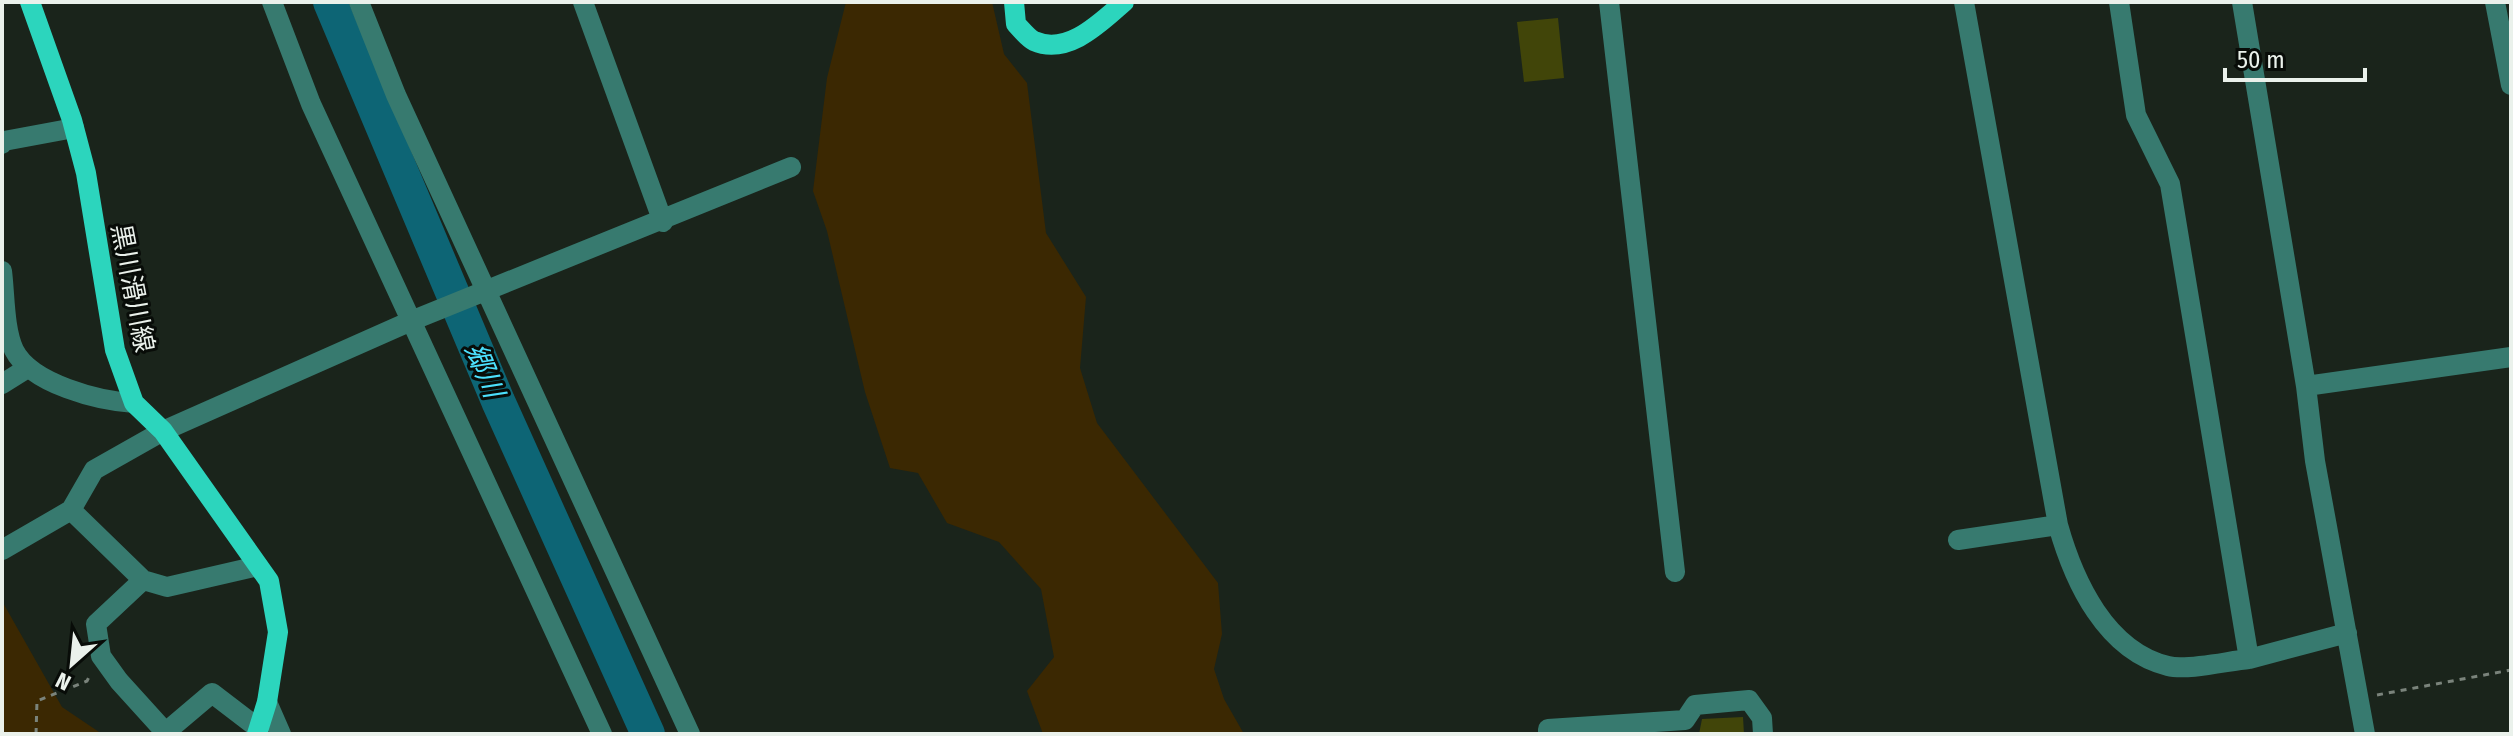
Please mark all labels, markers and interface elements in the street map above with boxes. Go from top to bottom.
scale bar [2225,32,2365,82]
text: 50 m [2237,46,2285,74]
street label: 黒川滑川線 [105,221,160,355]
water label: 郷川 [458,338,512,405]
north arrow [32,624,112,704]
text: N [51,666,75,696]

